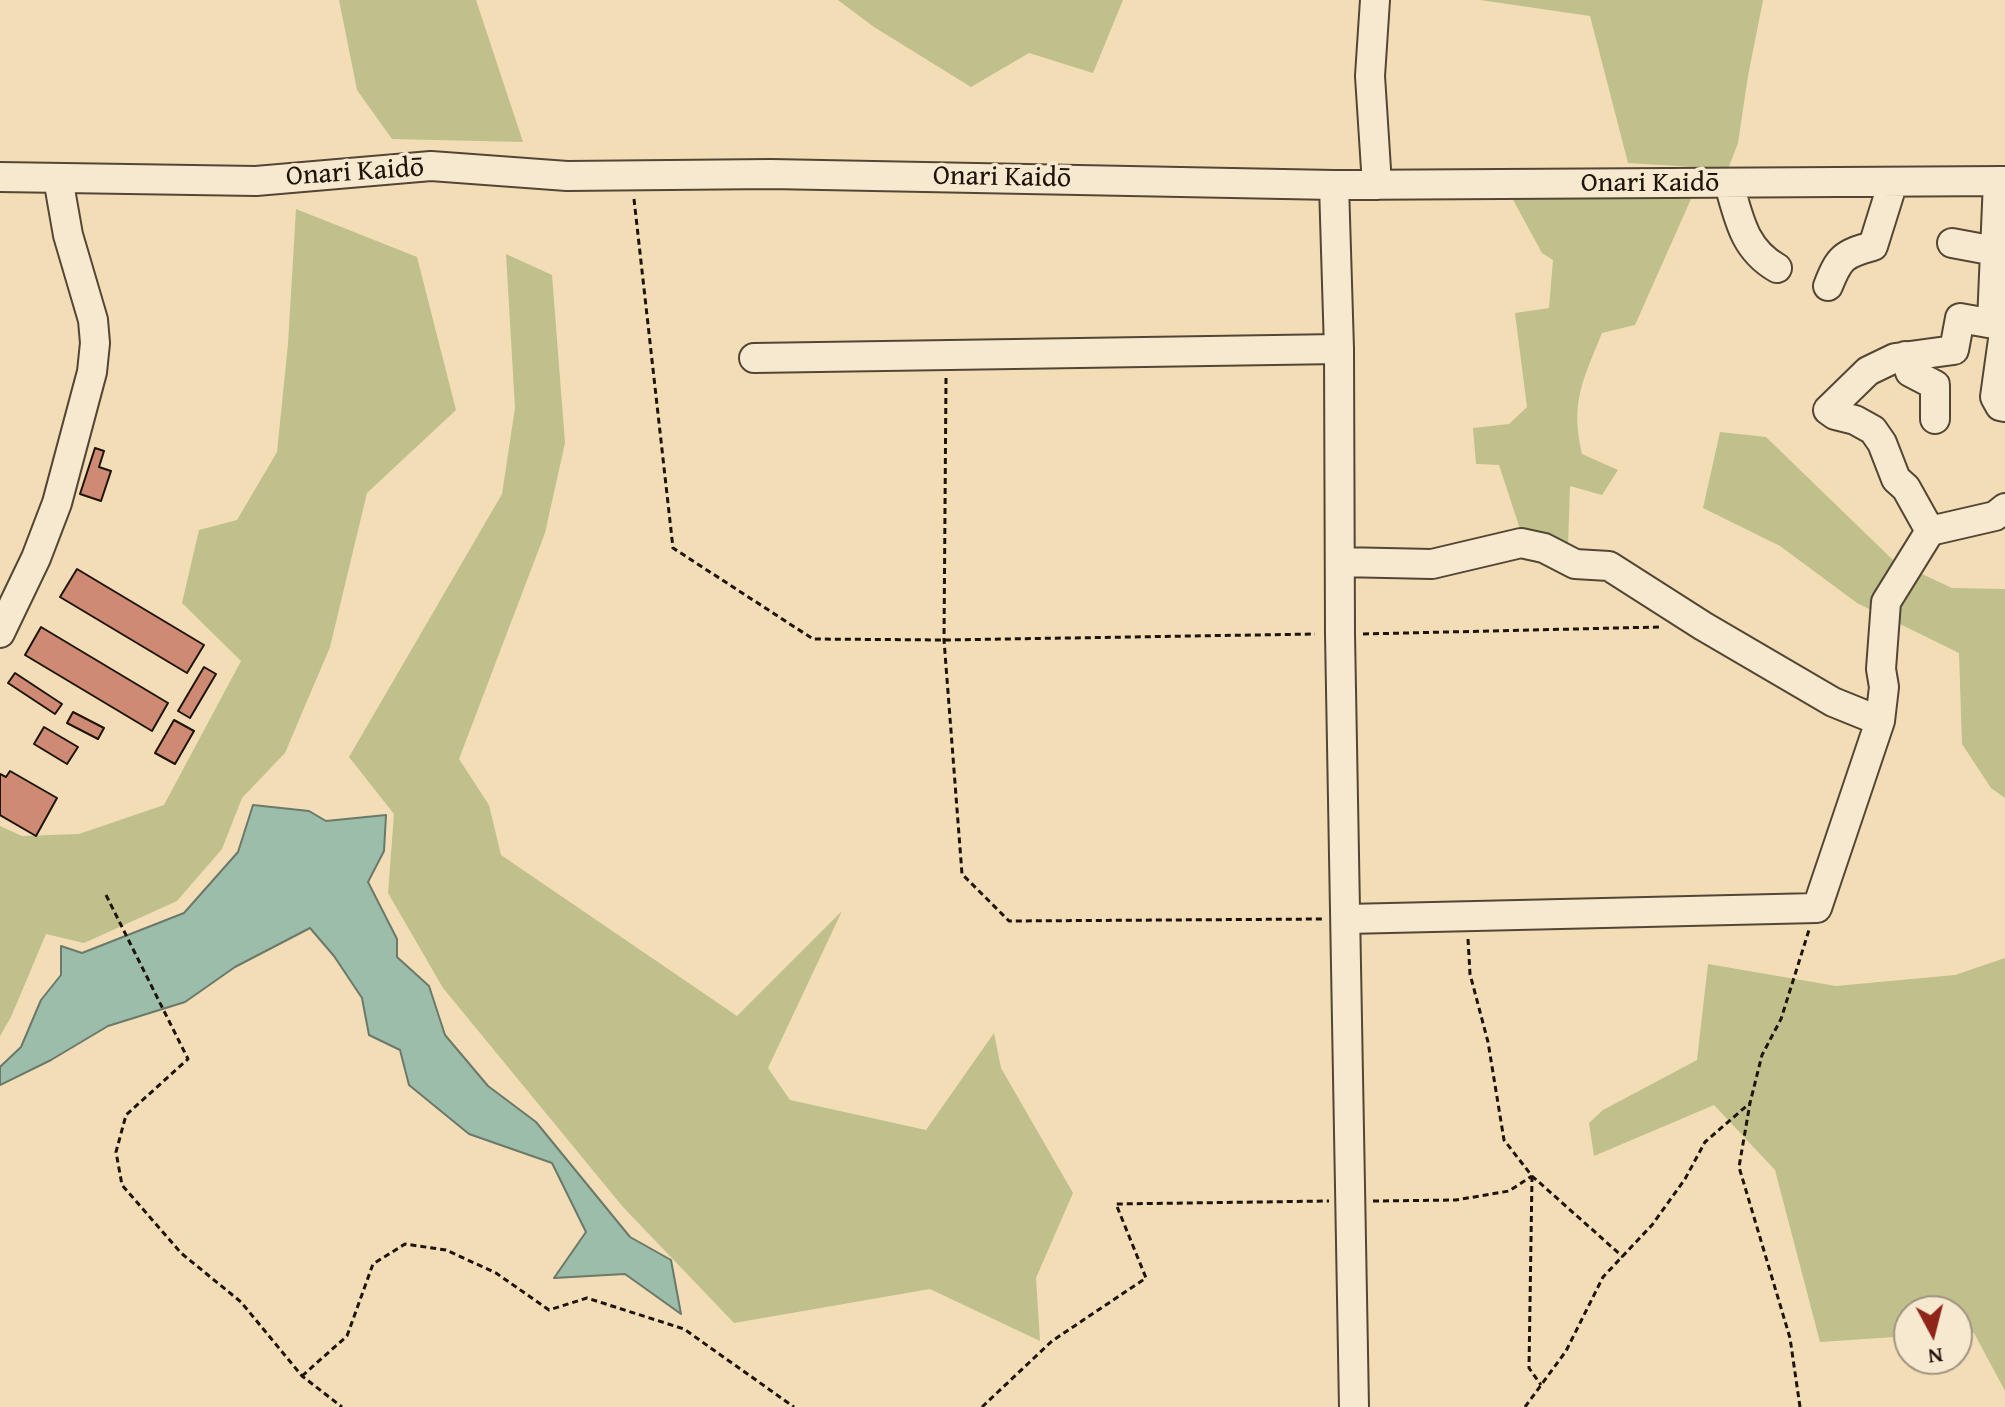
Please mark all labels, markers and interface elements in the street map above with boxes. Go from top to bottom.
street label: Onari Kaidō [285,151,425,195]
street label: Onari Kaidō [933,160,1071,196]
street label: Onari Kaidō [1581,167,1719,201]
north arrow [1893,1295,1973,1375]
text: N [1926,1340,1945,1374]

